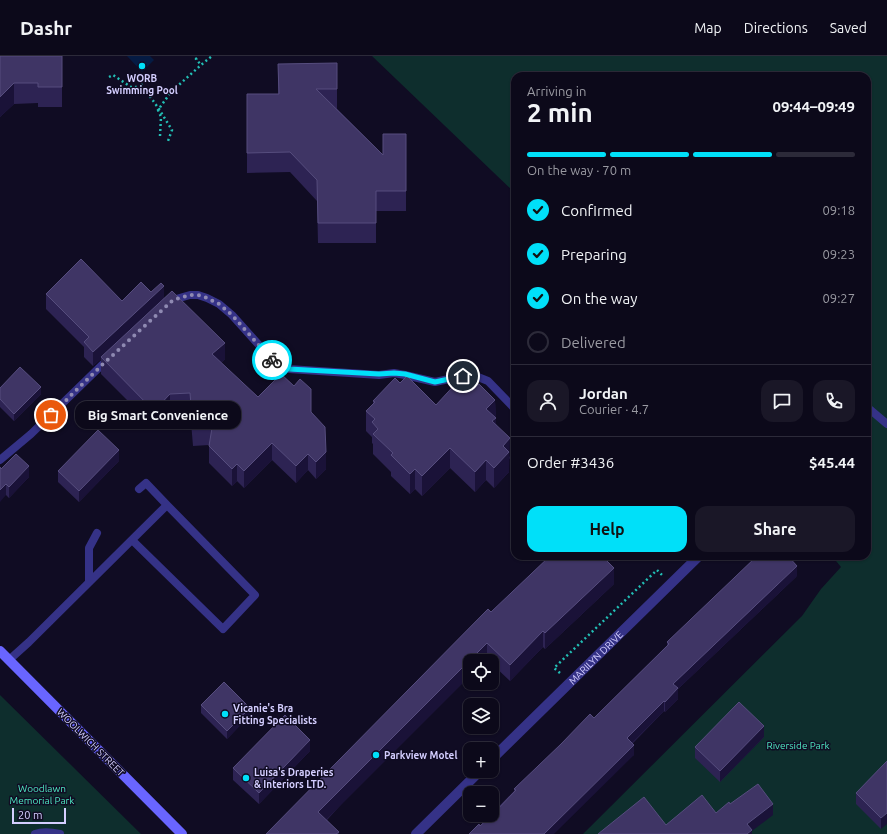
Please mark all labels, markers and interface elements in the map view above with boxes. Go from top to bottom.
text: Dashr [20,17,72,39]
text: Map [694,20,722,36]
text: Directions [744,20,808,36]
text: Saved [830,20,867,36]
marker: WORB Swimming Pool [137,61,147,71]
place label: WORB Swimming Pool [106,73,178,96]
text: Arriving in [527,84,586,98]
text: 2 min [527,98,593,127]
text: 09:44–09:49 [772,98,855,115]
text: On the way · 70 m [527,163,631,177]
icon: check [527,199,549,221]
text: Confirmed [561,202,633,219]
text: 09:18 [822,203,855,217]
icon: check [527,243,549,265]
text: Preparing [561,246,627,263]
text: 09:23 [822,247,855,261]
icon: check [527,287,549,309]
text: On the way [561,290,637,307]
text: 09:27 [822,291,855,305]
text: Delivered [561,334,626,351]
courier [252,340,292,380]
icon: bike [261,349,283,371]
pin [446,359,480,393]
icon: home [452,365,474,387]
button: person [527,380,569,422]
button: chat [761,380,803,422]
button: phone [813,380,855,422]
text: Jordan [579,385,628,402]
pin [34,398,68,432]
callout: Big Smart Convenience [75,401,241,429]
text: Courier · 4.7 [579,402,649,416]
icon: bag [40,404,62,426]
text: Big Smart Convenience [88,408,228,422]
text: Order #3436 [527,454,614,471]
text: $45.44 [809,454,855,471]
button: Help [527,506,687,552]
button: Share [695,506,855,552]
street label: MARILYN DRIVE [567,629,625,687]
map controls [463,654,499,822]
button: locate [463,654,499,690]
button: layers [463,698,499,734]
place label: Vicanie's Bra Fitting Specialists [233,703,317,726]
street label: WOOLWICH STREET [55,706,127,779]
marker: Vicanie's Bra Fitting Specialists [220,709,230,719]
park label: Riverside Park [766,740,830,751]
button: + [463,742,499,778]
marker: Parkview Motel [371,750,381,760]
place label: Parkview Motel [384,750,457,761]
place label: Luisa's Draperies & Interiors LTD. [254,767,334,790]
marker: Luisa's Draperies & Interiors LTD. [241,773,251,783]
park label: Woodlawn Memorial Park [10,783,74,806]
button: − [463,786,499,822]
scale bar [12,806,66,825]
text: 20 m [18,809,42,821]

